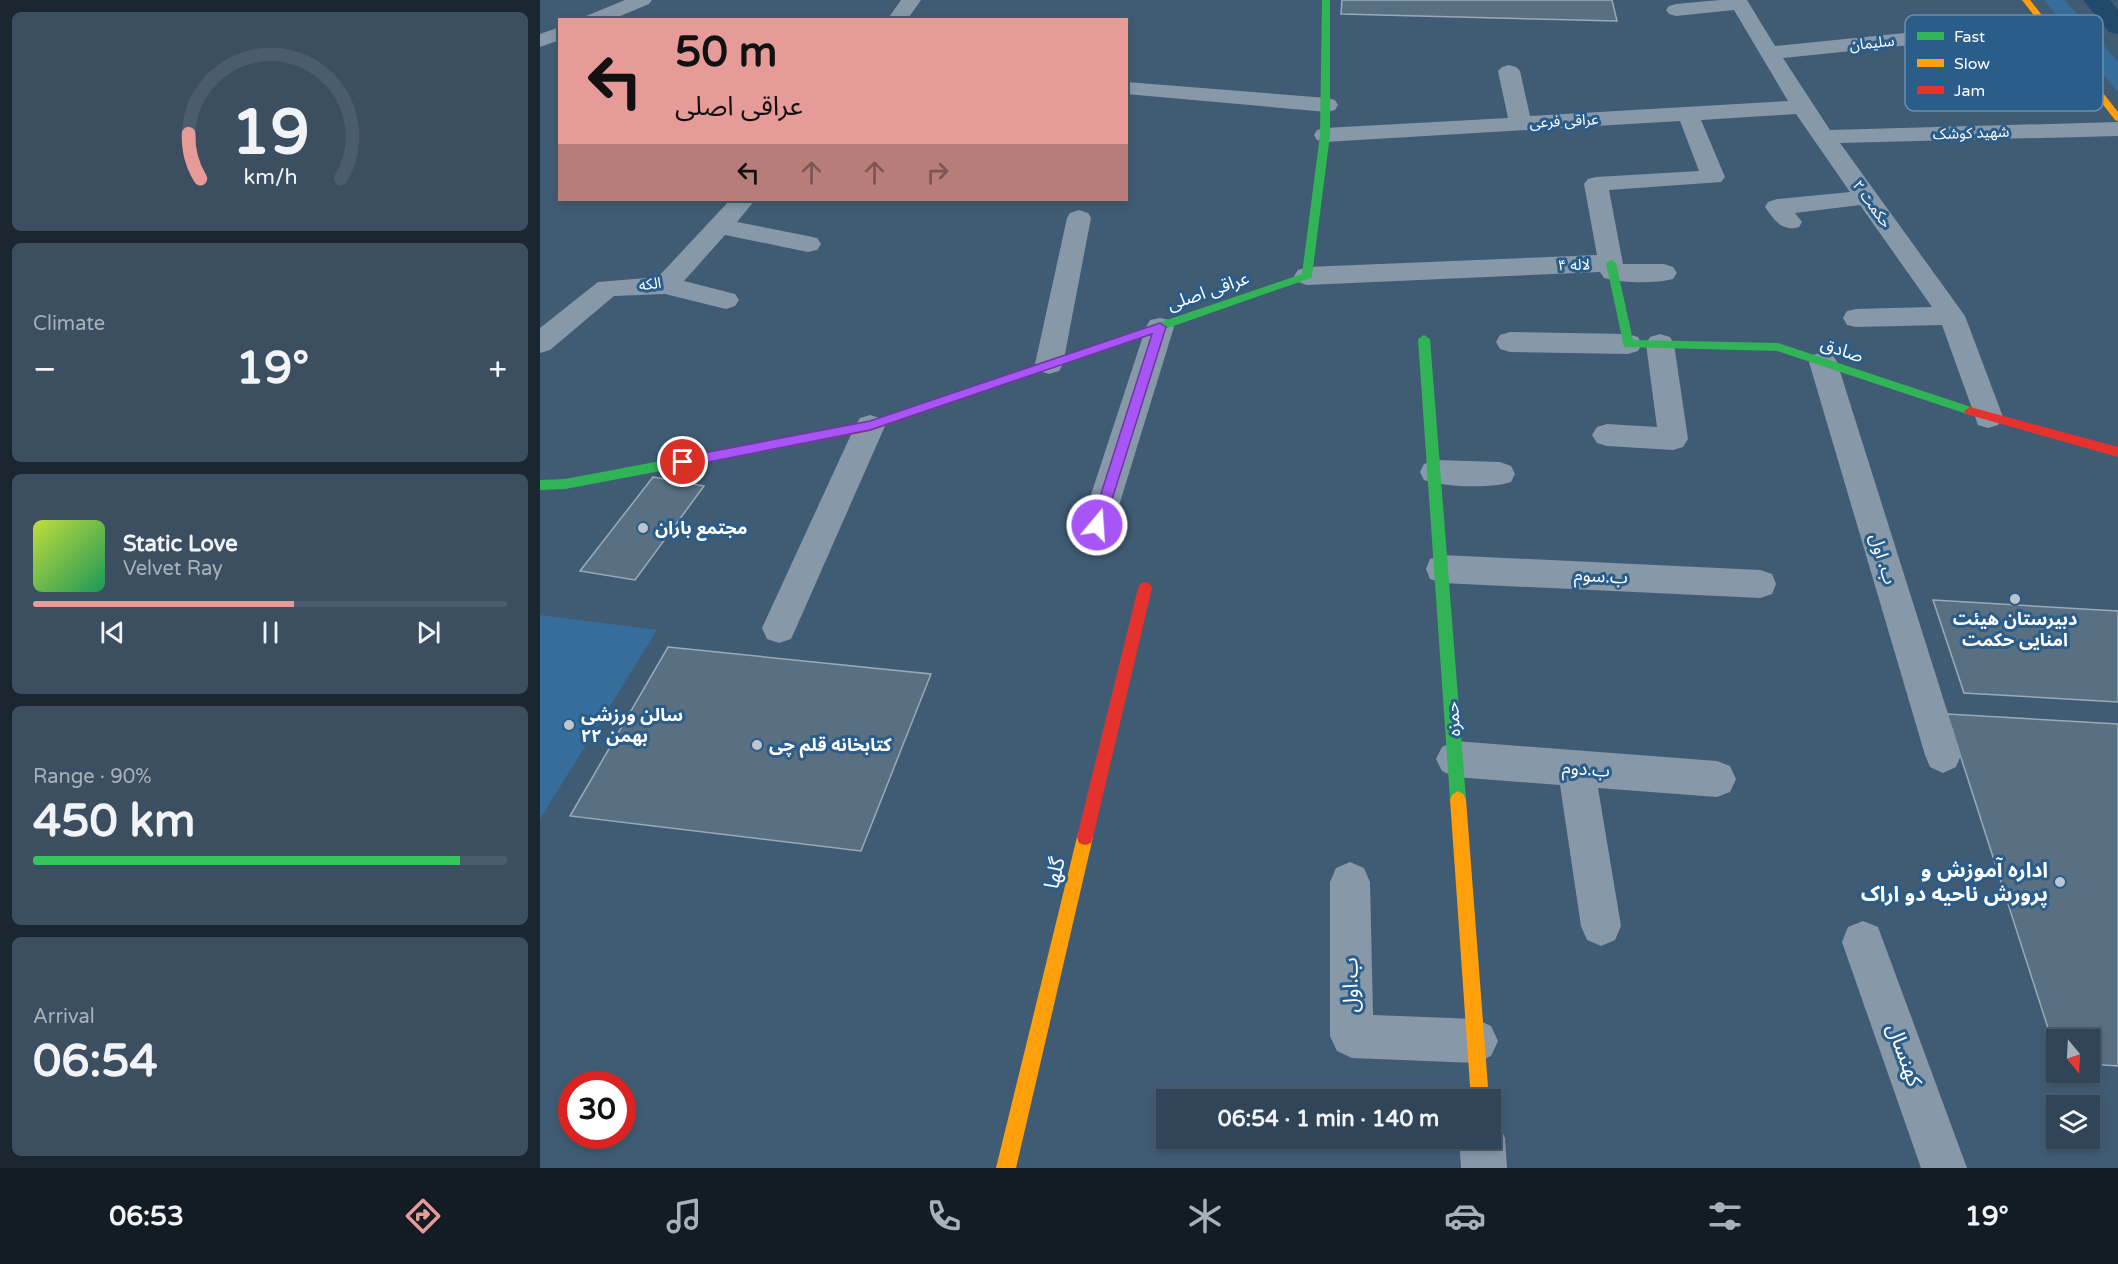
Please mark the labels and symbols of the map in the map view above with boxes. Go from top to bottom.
legend [1905,15,2103,111]
text: Fast [1954,27,1985,47]
street label: سلیمان [1849,32,1896,54]
text: Slow [1954,54,1990,74]
text: Jam [1954,81,1985,101]
street label: عراقی فرعی [1529,110,1599,132]
street label: شهید کوشک [1932,123,2010,143]
street label: حکمت ۲ [1849,177,1895,231]
street label: لاله ۴ [1557,255,1591,275]
street label: عراقی اصلی [1164,267,1252,315]
street label: الکه [638,274,662,294]
street label: صادق [1818,333,1866,367]
pin [657,436,708,487]
position arrow [1065,493,1129,557]
place label: مجتمع باران [655,517,747,541]
marker: مجتمع باران [636,521,650,535]
street label: ب. اول [1865,531,1901,587]
street label: ب.سوم [1573,564,1628,591]
marker: دبیرستان هیئت امنایی حکمت [2008,592,2022,606]
place label: دبیرستان هیئت امنایی حکمت [1953,608,2077,651]
street label: حمزه [1441,701,1465,737]
place label: سالن ورزشی ۲۲ بهمن [581,704,683,747]
marker: سالن ورزشی ۲۲ بهمن [562,718,576,732]
place label: کتابخانه قلم چی [769,734,892,758]
marker: کتابخانه قلم چی [750,738,764,752]
street label: ب.دوم [1561,756,1611,785]
street label: گلها [1039,854,1071,891]
place label: اداره آموزش و پرورش ناحیه دو اراک [1861,857,2048,907]
marker: اداره آموزش و پرورش ناحیه دو اراک [2053,875,2067,889]
street label: ب.اول [1338,957,1364,1013]
street label: کهنسال [1881,1020,1927,1090]
north arrow [2046,1029,2100,1083]
speed limit sign: 30 [558,1071,636,1149]

